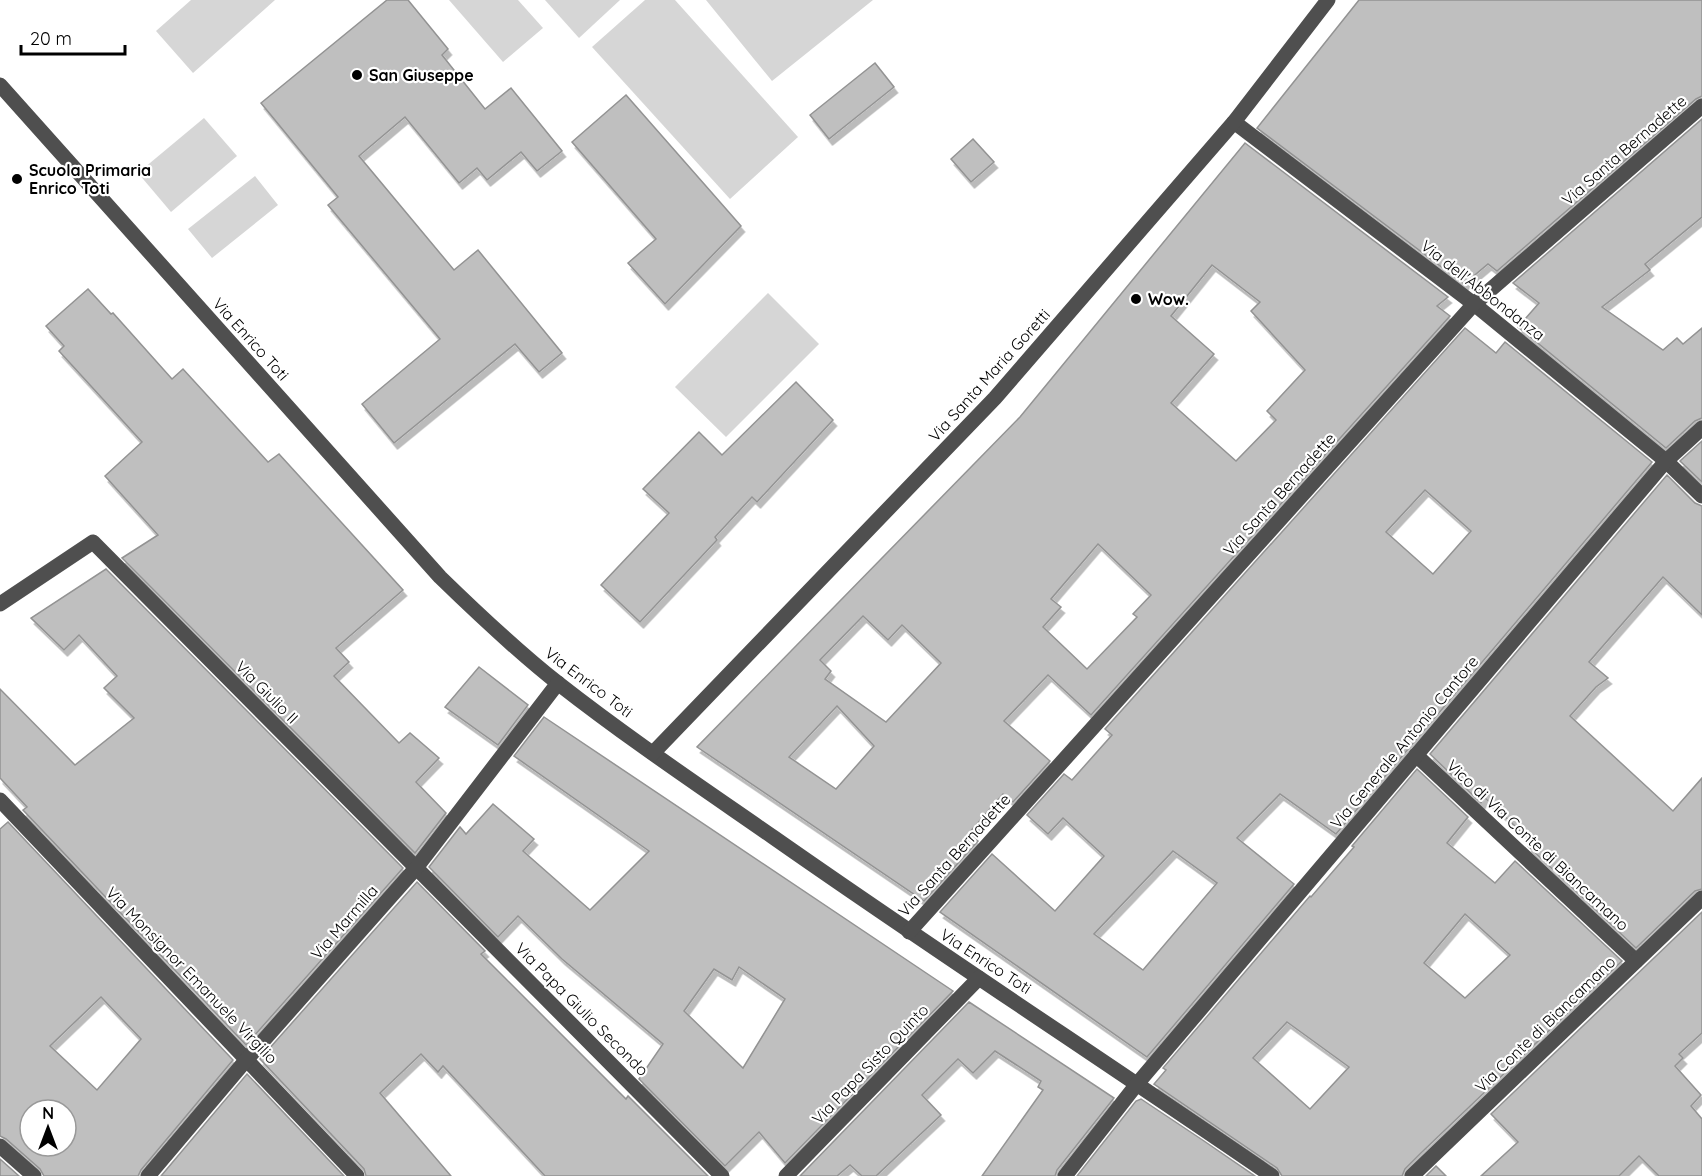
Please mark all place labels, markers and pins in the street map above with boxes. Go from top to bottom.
place label: San Giuseppe [369,65,474,85]
marker: San Giuseppe [350,68,364,82]
place label: Scuola Primaria Enrico Toti [29,160,151,198]
marker: Scuola Primaria Enrico Toti [10,172,24,186]
place label: Wow. [1148,289,1189,309]
marker: Wow. [1129,292,1143,306]

